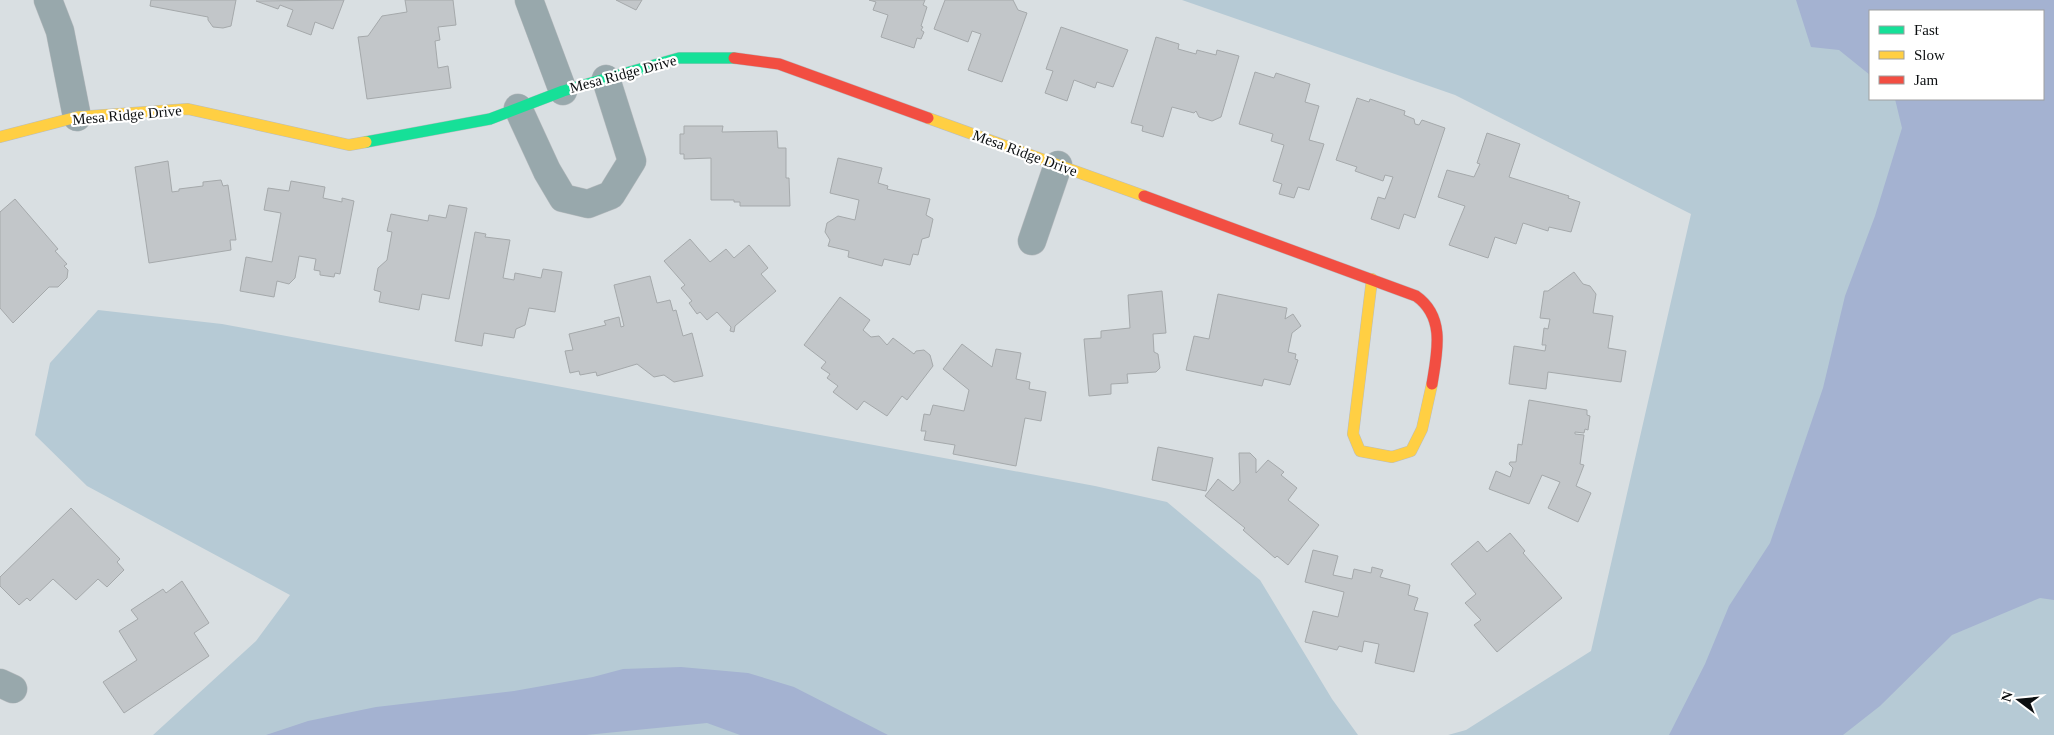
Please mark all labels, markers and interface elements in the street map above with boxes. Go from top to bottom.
legend [1869,10,2044,100]
text: Fast [1914,22,1940,38]
text: Slow [1914,47,1945,63]
street label: Mesa Ridge Drive [568,52,679,96]
text: Jam [1914,72,1938,88]
street label: Mesa Ridge Drive [72,102,183,128]
street label: Mesa Ridge Drive [971,127,1080,179]
north arrow [1994,675,2044,725]
text: N [1998,690,2016,703]

